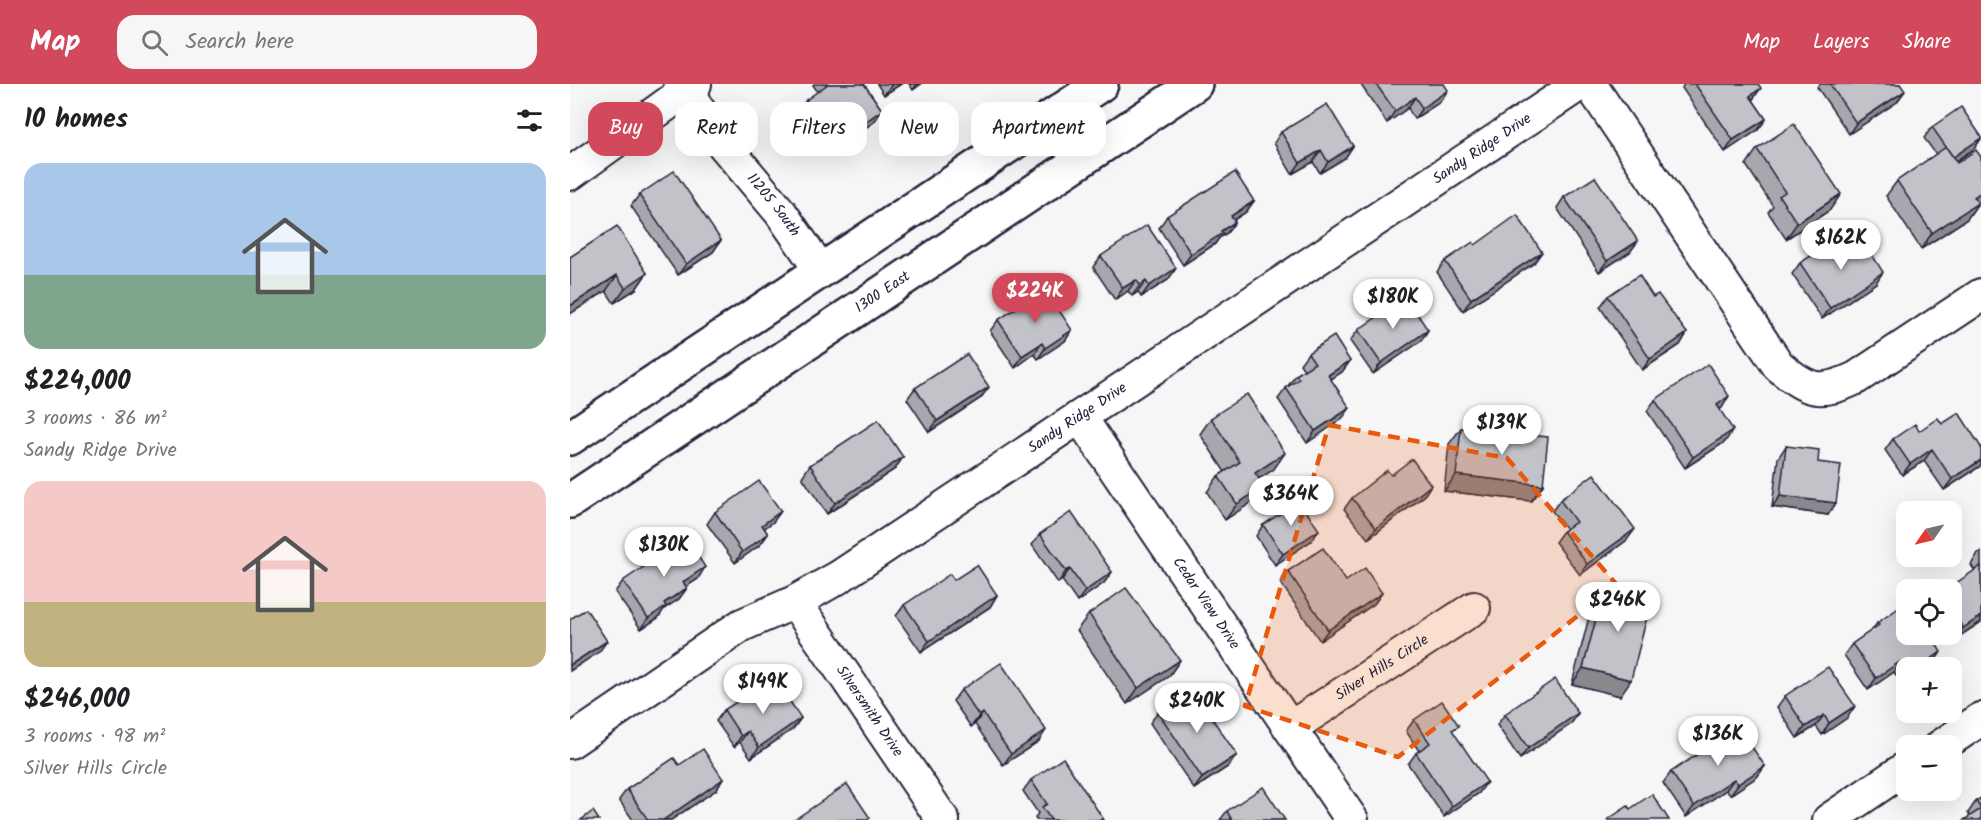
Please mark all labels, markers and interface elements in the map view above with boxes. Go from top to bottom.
search box [117,15,537,69]
text: Map [30,20,81,65]
text: Search here [186,25,294,60]
icon: search [138,26,171,59]
text: Map [1743,26,1780,59]
text: Layers [1813,26,1869,59]
text: Share [1902,26,1951,59]
text: 10 homes [24,99,128,141]
chip: Buy [588,102,663,156]
chip: Rent [675,102,758,156]
chip: Filters [770,102,867,156]
chip: New [879,102,959,156]
chip: Apartment [971,102,1106,156]
icon: filters [513,104,546,137]
street label: Sandy Ridge Drive [1428,107,1537,191]
street label: 11205 South [740,168,806,242]
icon: home [231,202,339,310]
pin: $162K [1799,220,1883,271]
text: $162K [1815,223,1867,255]
street label: 1300 East [850,265,916,320]
pin: $224K [993,273,1077,324]
text: $224K [1006,276,1064,308]
pin: $180K [1351,279,1435,330]
text: $180K [1367,282,1419,314]
text: $224,000 [24,361,131,403]
street label: Sandy Ridge Drive [1023,376,1132,460]
text: 3 rooms · 86 m² [24,403,167,435]
pin: $139K [1460,405,1544,456]
text: $139K [1477,408,1527,440]
text: Sandy Ridge Drive [24,435,177,467]
pin: $364K [1249,476,1333,527]
text: $364K [1263,479,1319,511]
north arrow [1896,501,1962,567]
map controls [1896,501,1962,801]
icon: home [231,520,339,628]
pin: $130K [622,527,706,578]
text: $130K [638,530,690,562]
street label: Cedar View Drive [1166,552,1246,655]
button: locate [1896,579,1962,645]
pin: $246K [1576,582,1660,633]
text: $246K [1589,585,1647,617]
street label: Silver Hills Circle [1331,628,1434,707]
button: + [1896,657,1962,723]
street label: Silversmith Drive [829,660,909,762]
pin: $149K [721,664,805,715]
text: $149K [738,667,788,699]
text: $246,000 [24,679,130,721]
pin: $240K [1155,683,1239,734]
text: $240K [1169,686,1225,718]
pin: $136K [1676,716,1760,767]
text: $136K [1692,719,1744,751]
text: 3 rooms · 98 m² [24,721,165,753]
button: − [1896,735,1962,801]
text: Silver Hills Circle [24,753,167,785]

